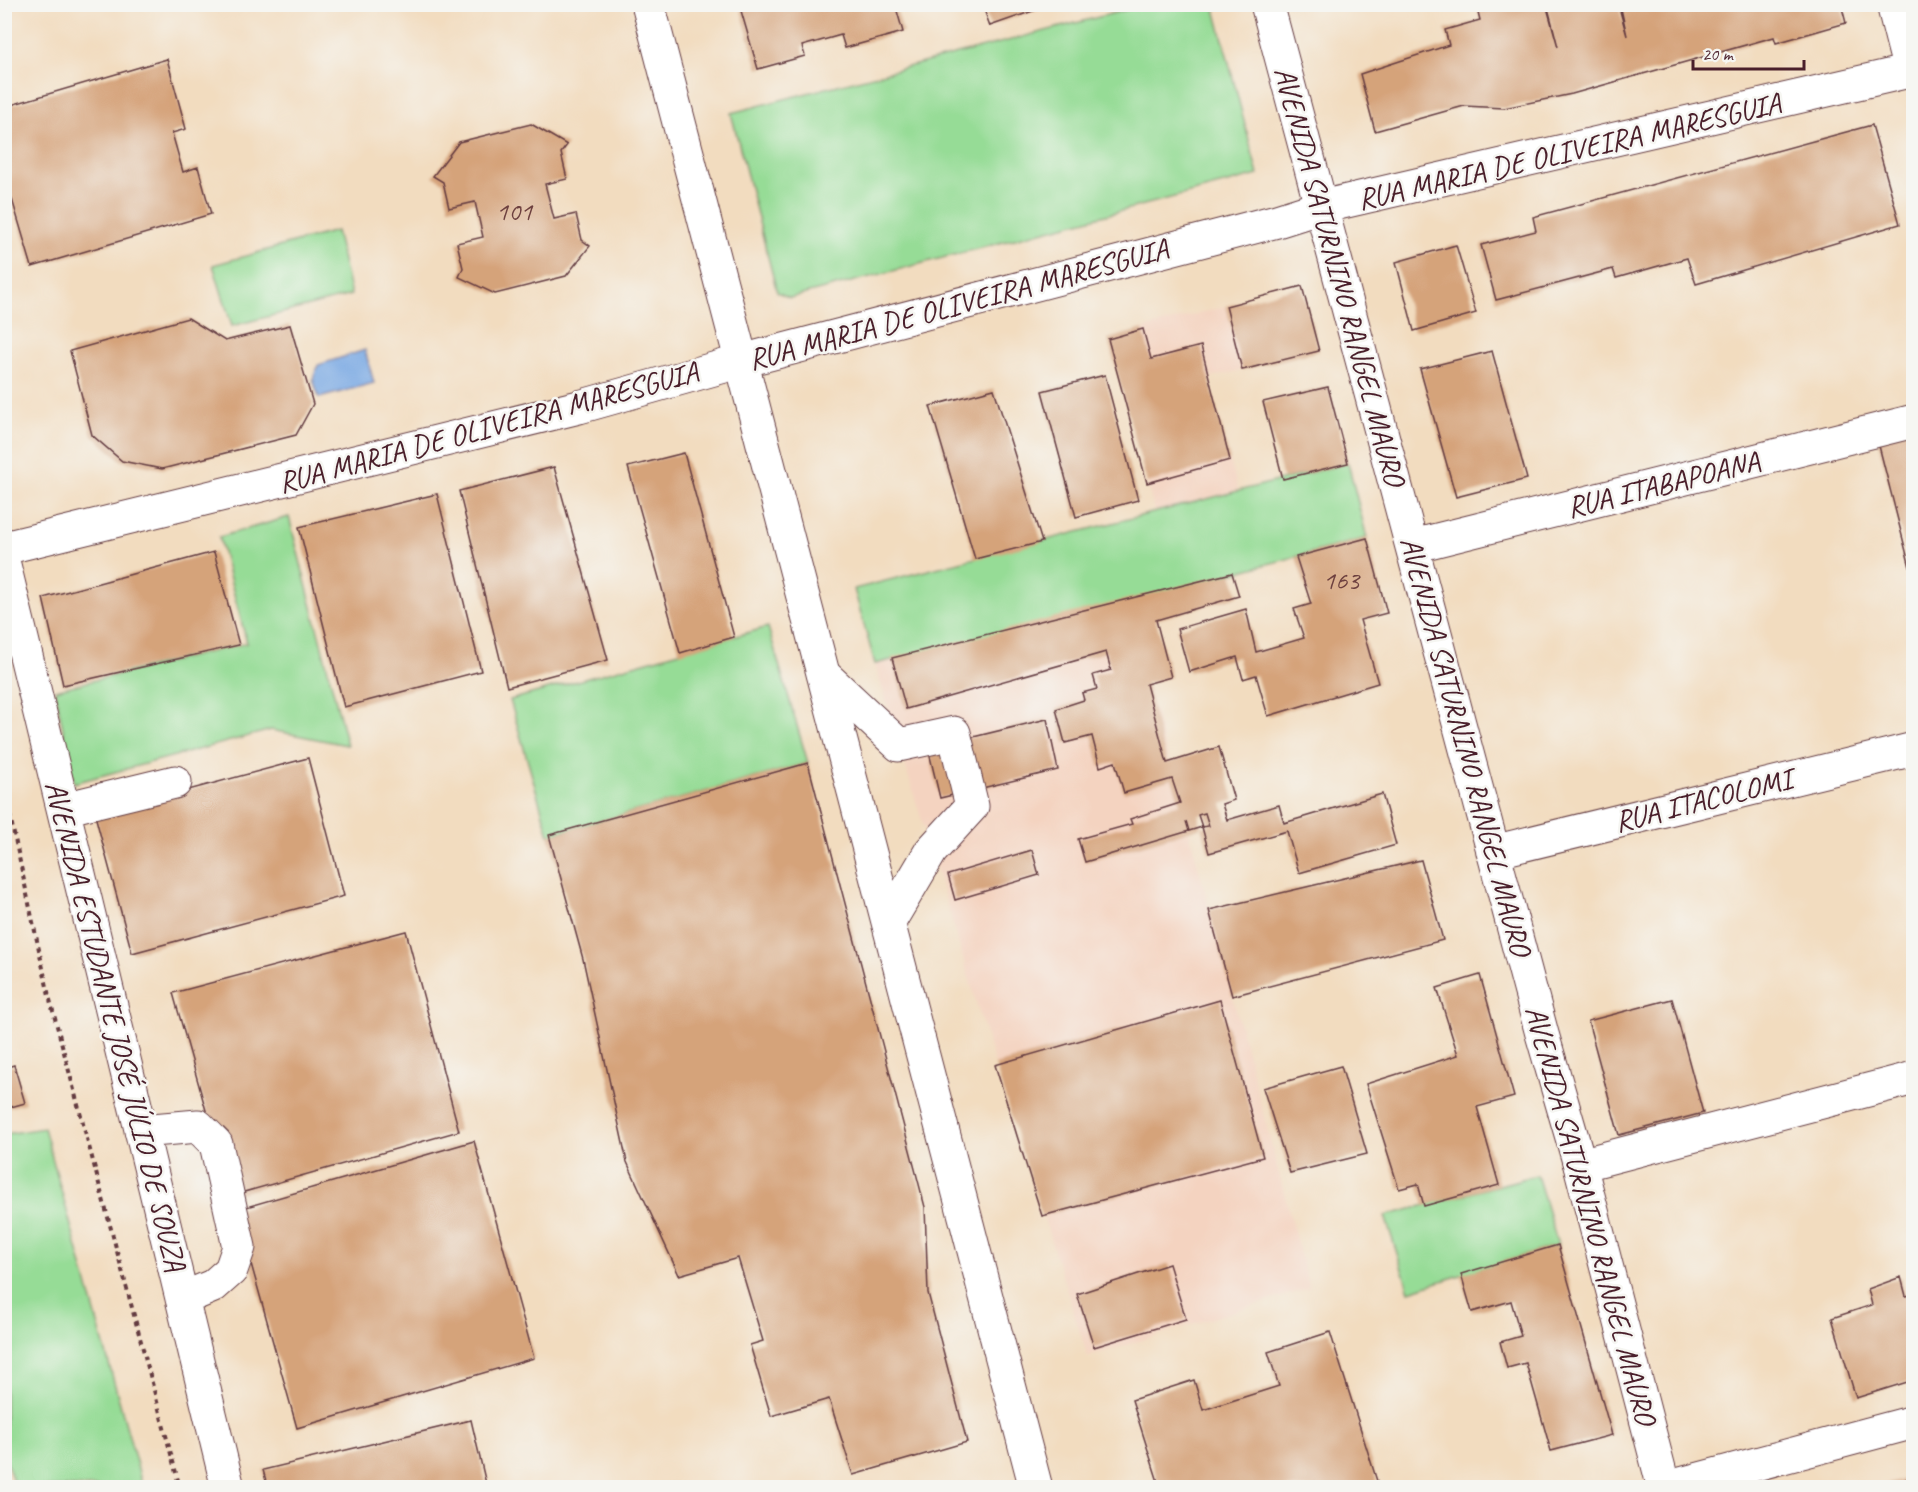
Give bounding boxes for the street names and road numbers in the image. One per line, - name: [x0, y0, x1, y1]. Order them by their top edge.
- street label: AVENIDA SATURNINO RANGEL MAURO: [1266, 62, 1415, 493]
- street label: RUA MARIA DE OLIVEIRA MARESGUIA: [1354, 83, 1786, 218]
- street label: RUA MARIA DE OLIVEIRA MARESGUIA: [744, 229, 1174, 378]
- street label: RUA MARIA DE OLIVEIRA MARESGUIA: [274, 352, 704, 501]
- street label: RUA ITABAPOANA: [1563, 441, 1764, 526]
- street label: AVENIDA SATURNINO RANGEL MAURO: [1392, 532, 1541, 963]
- street label: RUA ITACOLOMI: [1610, 758, 1802, 840]
- street label: AVENIDA ESTUDANTE JOSÉ JÚLIO DE SOUZA: [37, 777, 196, 1276]
- street label: AVENIDA SATURNINO RANGEL MAURO: [1517, 1001, 1666, 1432]

